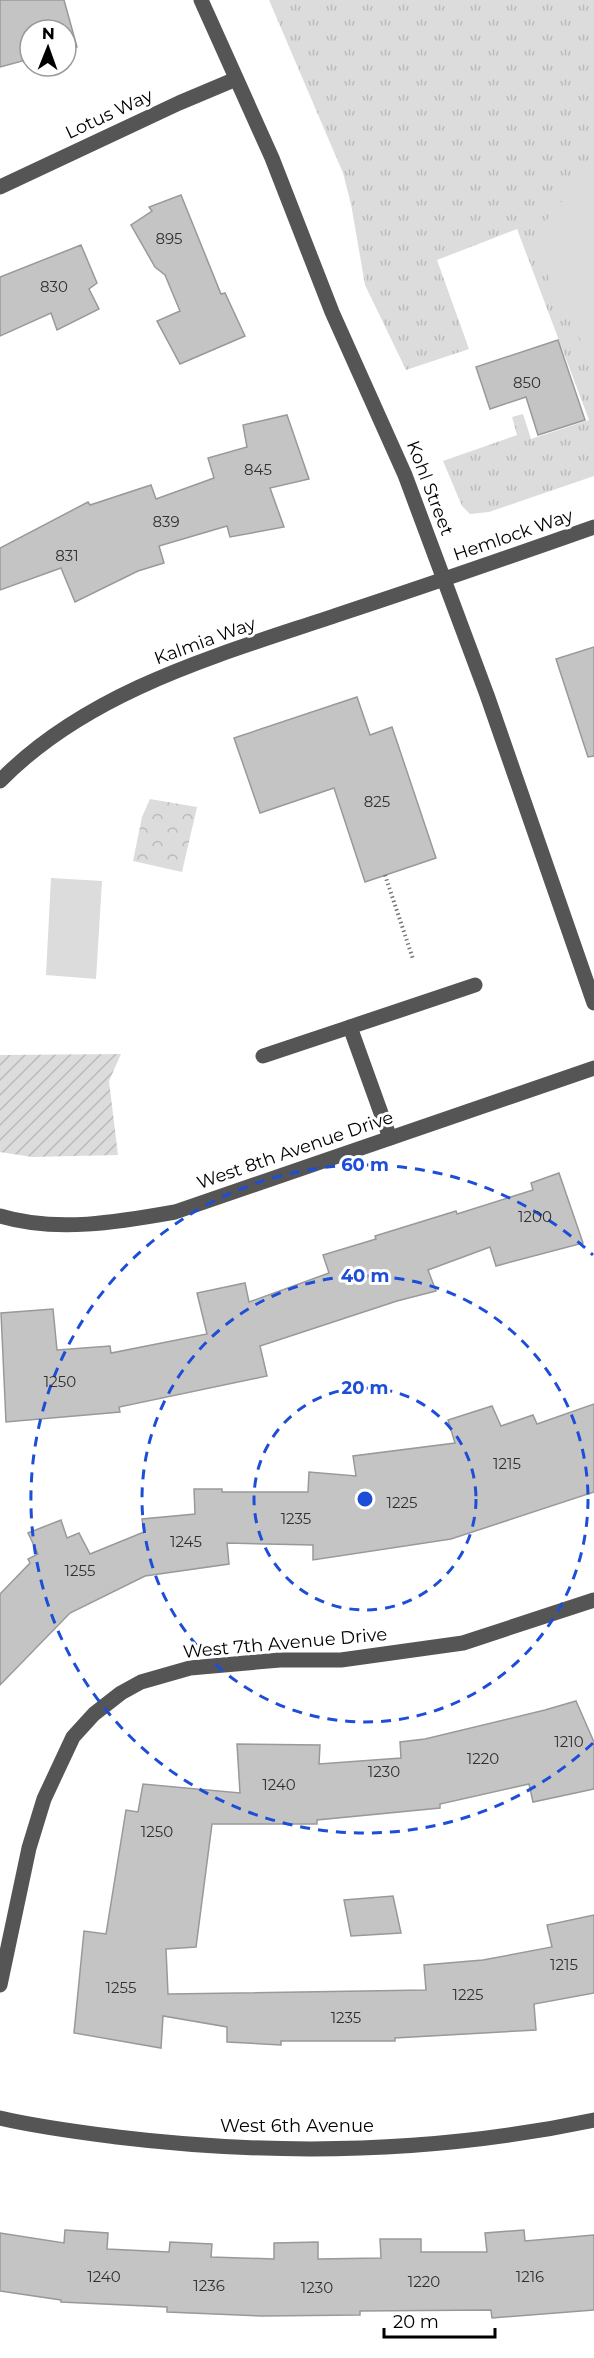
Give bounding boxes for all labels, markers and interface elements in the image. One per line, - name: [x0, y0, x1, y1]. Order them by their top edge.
- north arrow: [18, 18, 78, 78]
- text: N: [42, 24, 55, 43]
- street label: Lotus Way: [62, 84, 156, 144]
- house number: 895: [155, 229, 183, 248]
- house number: 830: [40, 277, 68, 296]
- house number: 850: [513, 373, 541, 392]
- street label: Kohl Street: [402, 437, 458, 539]
- house number: 845: [244, 460, 272, 479]
- street label: Hemlock Way: [450, 504, 576, 566]
- house number: 839: [152, 512, 180, 531]
- house number: 831: [55, 546, 79, 565]
- street label: Kalmia Way: [151, 612, 259, 670]
- house number: 825: [364, 792, 390, 811]
- street label: West 8th Avenue Drive: [194, 1106, 396, 1194]
- text: 60 m: [341, 1154, 389, 1176]
- house number: 1200: [518, 1207, 552, 1226]
- text: 40 m: [341, 1265, 389, 1287]
- house number: 1250: [44, 1372, 76, 1391]
- text: 20 m: [342, 1377, 388, 1399]
- house number: 1215: [493, 1454, 521, 1473]
- centre of rings: [355, 1489, 375, 1509]
- house number: 1225: [387, 1493, 417, 1512]
- house number: 1235: [281, 1509, 311, 1528]
- house number: 1245: [170, 1532, 202, 1551]
- house number: 1255: [65, 1561, 95, 1580]
- street label: West 7th Avenue Drive: [182, 1623, 388, 1663]
- house number: 1210: [554, 1732, 584, 1751]
- house number: 1220: [467, 1749, 499, 1768]
- house number: 1230: [368, 1762, 400, 1781]
- house number: 1240: [262, 1775, 296, 1794]
- house number: 1250: [141, 1822, 173, 1841]
- house number: 1215: [550, 1955, 578, 1974]
- house number: 1255: [106, 1978, 136, 1997]
- house number: 1225: [453, 1985, 483, 2004]
- house number: 1235: [331, 2008, 361, 2027]
- street label: West 6th Avenue: [220, 2115, 374, 2137]
- house number: 1240: [87, 2267, 121, 2286]
- house number: 1216: [516, 2267, 544, 2286]
- house number: 1220: [408, 2272, 440, 2291]
- house number: 1236: [193, 2276, 225, 2295]
- house number: 1230: [301, 2278, 333, 2297]
- scale bar: [384, 2301, 495, 2339]
- text: 20 m: [393, 2311, 439, 2333]

